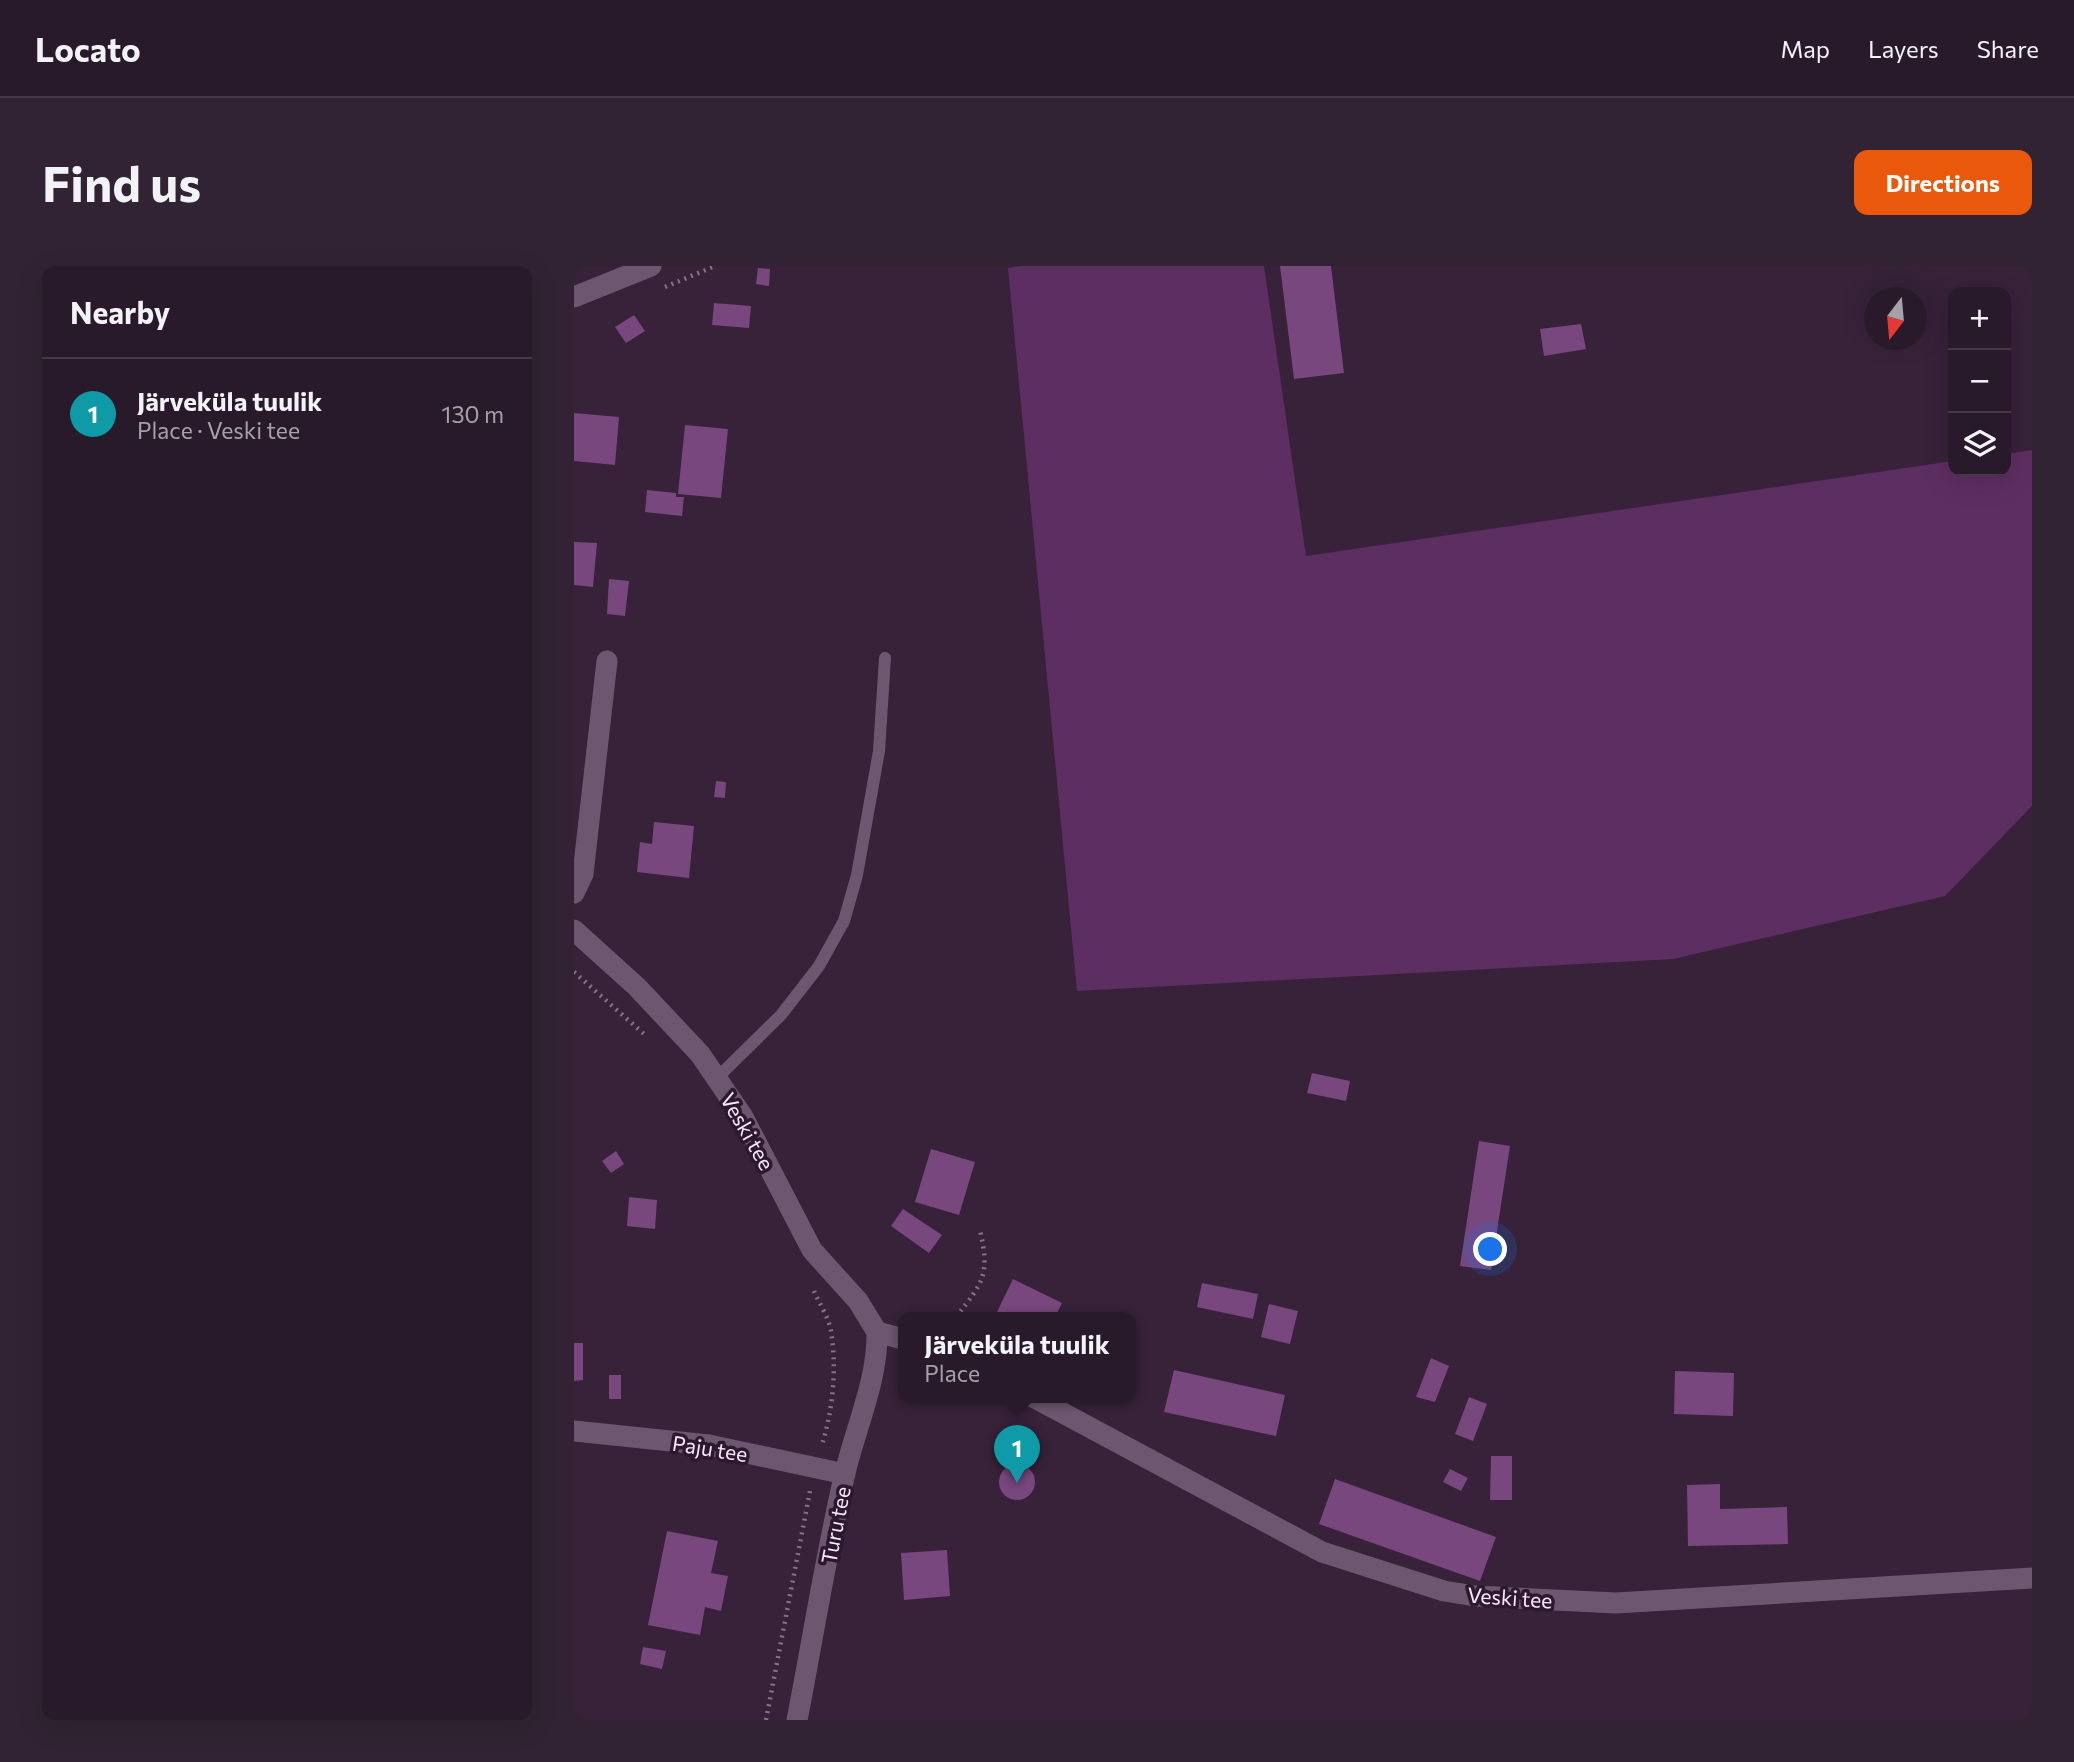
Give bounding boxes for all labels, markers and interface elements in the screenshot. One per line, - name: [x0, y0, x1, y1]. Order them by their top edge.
- text: Locato: [35, 28, 141, 69]
- text: Map: [1781, 34, 1830, 63]
- text: Layers: [1868, 34, 1939, 63]
- text: Share: [1977, 34, 2039, 63]
- button: Directions: [1854, 150, 2032, 215]
- text: Find us: [42, 152, 201, 212]
- north arrow: [1864, 287, 1927, 350]
- map controls: [1948, 287, 2011, 476]
- button: +: [1948, 287, 2011, 350]
- text: Nearby: [70, 293, 170, 330]
- button: −: [1948, 350, 2011, 413]
- text: Järveküla tuulik: [137, 385, 322, 416]
- text: 1: [88, 400, 98, 428]
- text: 130 m: [442, 400, 504, 428]
- button: layers: [1948, 413, 2011, 476]
- text: Place · Veski tee: [137, 416, 300, 444]
- street label: Veski tee: [716, 1088, 780, 1174]
- your location: [1473, 1232, 1507, 1266]
- popup: [898, 1312, 1136, 1403]
- text: Järveküla tuulik: [924, 1328, 1110, 1359]
- text: Place: [924, 1359, 980, 1387]
- pin: 1: [994, 1425, 1040, 1483]
- street label: Paju tee: [671, 1430, 749, 1466]
- street label: Turu tee: [815, 1484, 855, 1566]
- street label: Veski tee: [1467, 1582, 1553, 1612]

